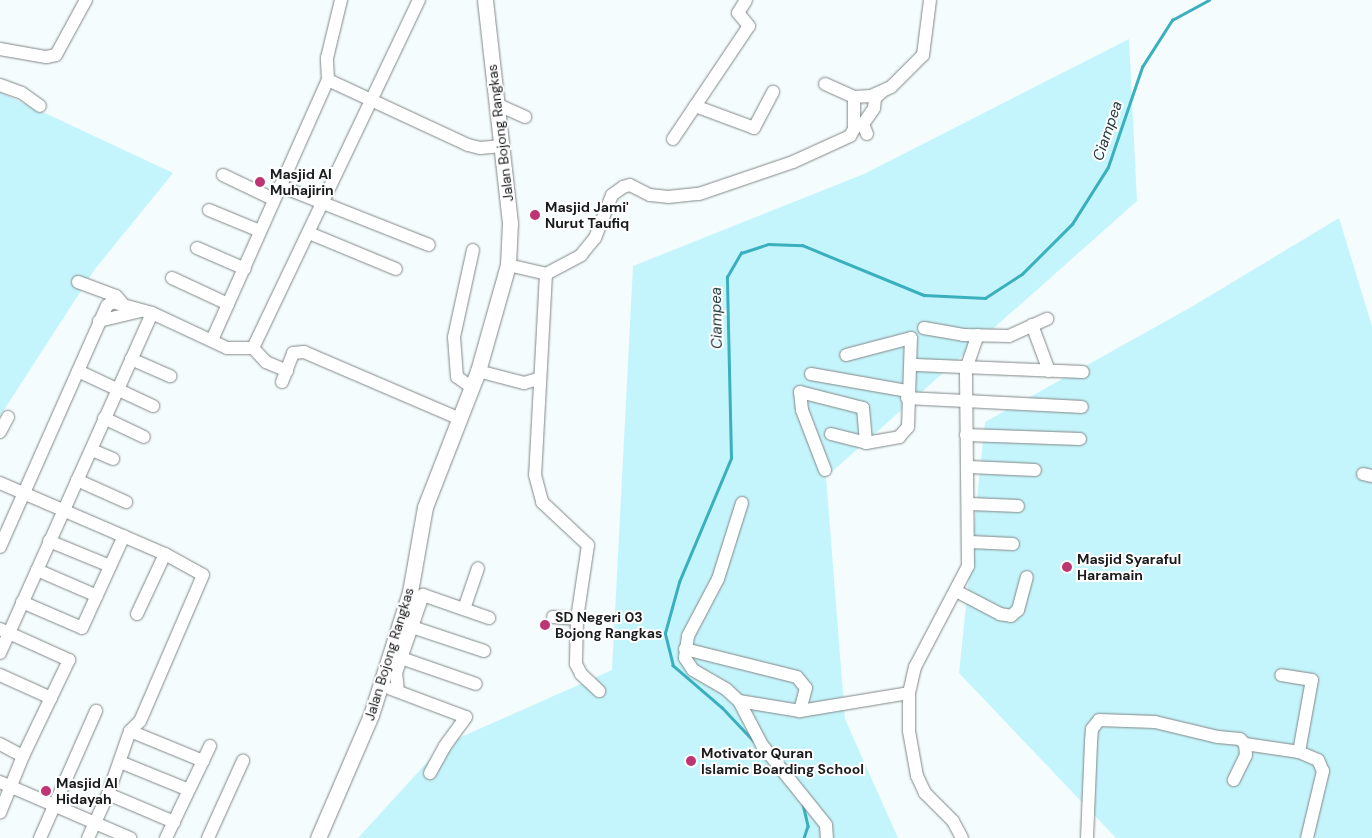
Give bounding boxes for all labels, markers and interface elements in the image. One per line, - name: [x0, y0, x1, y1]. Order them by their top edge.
- street label: Jalan Bojong Rangkas: [483, 63, 517, 203]
- water label: Ciampea: [1089, 99, 1127, 163]
- place label: Masjid Al Muhajirin: [270, 166, 334, 198]
- marker: Masjid Al Muhajirin: [254, 176, 266, 188]
- place label: Masjid Jami' Nurut Taufiq: [545, 199, 629, 232]
- marker: Masjid Jami' Nurut Taufiq: [529, 209, 541, 221]
- water label: Ciampea: [707, 287, 727, 349]
- place label: Masjid Syaraful Haramain: [1077, 551, 1181, 584]
- marker: Masjid Syaraful Haramain: [1061, 561, 1073, 573]
- street label: Jalan Bojong Rangkas: [361, 585, 417, 723]
- place label: SD Negeri 03 Bojong Rangkas: [555, 609, 662, 642]
- marker: SD Negeri 03 Bojong Rangkas: [539, 619, 551, 631]
- place label: Motivator Quran Islamic Boarding School: [701, 745, 864, 778]
- marker: Motivator Quran Islamic Boarding School: [685, 755, 697, 767]
- place label: Masjid Al Hidayah: [56, 775, 118, 808]
- marker: Masjid Al Hidayah: [40, 785, 52, 797]

